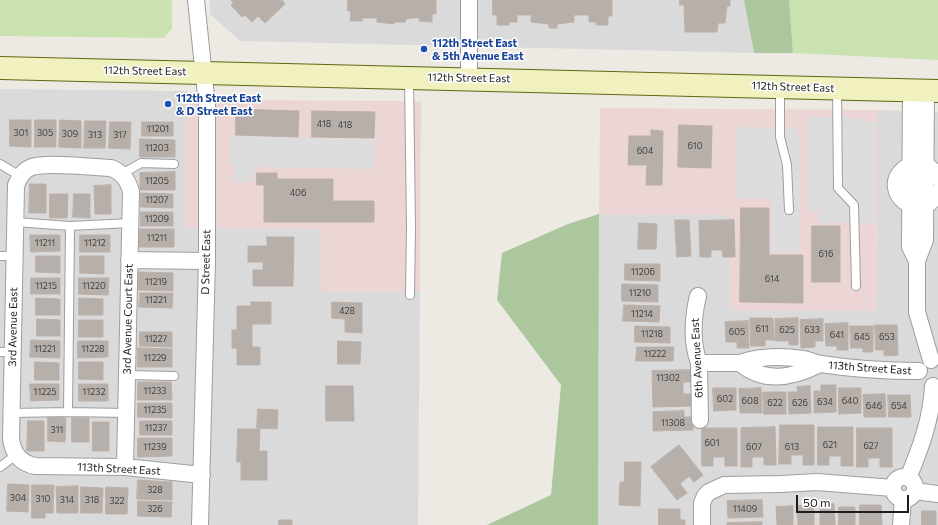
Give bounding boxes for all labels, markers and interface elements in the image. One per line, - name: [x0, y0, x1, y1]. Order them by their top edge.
- place label: 112th Street East & 5th Avenue East: [432, 36, 524, 62]
- marker: 112th Street East & 5th Avenue East: [419, 44, 429, 54]
- street label: 112th Street East: [103, 64, 187, 78]
- street label: 112th Street East: [427, 71, 511, 85]
- street label: 112th Street East: [751, 79, 835, 95]
- place label: 112th Street East & D Street East: [176, 91, 261, 117]
- marker: 112th Street East & D Street East: [163, 99, 173, 109]
- house number: 418: [317, 119, 331, 129]
- house number: 418: [338, 120, 352, 130]
- house number: 11201: [147, 124, 169, 134]
- house number: 301: [14, 128, 28, 138]
- house number: 305: [37, 128, 53, 138]
- house number: 309: [62, 129, 78, 139]
- house number: 313: [88, 130, 102, 140]
- house number: 317: [113, 130, 127, 140]
- house number: 610: [687, 141, 703, 151]
- house number: 11203: [145, 143, 169, 153]
- house number: 604: [637, 146, 653, 156]
- house number: 11205: [145, 176, 169, 186]
- house number: 406: [290, 188, 306, 198]
- house number: 11207: [145, 195, 169, 205]
- house number: 11209: [145, 214, 169, 224]
- street label: D Street East: [199, 229, 213, 295]
- house number: 11211: [147, 233, 167, 243]
- house number: 11211: [35, 238, 55, 248]
- house number: 11212: [84, 238, 106, 248]
- house number: 616: [819, 249, 833, 259]
- street label: 3rd Avenue Court East: [120, 264, 136, 374]
- house number: 11206: [631, 267, 655, 277]
- house number: 614: [765, 274, 779, 284]
- house number: 11219: [145, 277, 167, 287]
- house number: 11215: [35, 281, 57, 291]
- house number: 11220: [82, 281, 106, 291]
- street label: 3rd Avenue East: [6, 287, 20, 367]
- house number: 11210: [629, 288, 651, 298]
- house number: 11221: [145, 295, 167, 305]
- house number: 428: [339, 306, 355, 316]
- house number: 11214: [631, 309, 653, 319]
- street label: 6th Avenue East: [688, 318, 706, 398]
- house number: 611: [755, 324, 769, 334]
- house number: 625: [779, 325, 795, 335]
- house number: 633: [804, 325, 820, 335]
- house number: 605: [729, 327, 745, 337]
- house number: 11218: [641, 329, 663, 339]
- house number: 641: [830, 330, 844, 340]
- house number: 645: [854, 332, 870, 342]
- house number: 653: [879, 332, 895, 342]
- house number: 11227: [145, 334, 167, 344]
- house number: 11221: [34, 344, 56, 354]
- house number: 11228: [81, 344, 105, 354]
- house number: 11222: [644, 349, 666, 359]
- house number: 11229: [143, 353, 167, 363]
- street label: 113th Street East: [828, 359, 912, 377]
- house number: 11302: [656, 373, 680, 383]
- house number: 11233: [144, 386, 166, 396]
- house number: 11225: [34, 387, 56, 397]
- house number: 11232: [83, 387, 105, 397]
- house number: 602: [717, 394, 733, 404]
- house number: 608: [742, 396, 758, 406]
- house number: 640: [842, 396, 858, 406]
- house number: 634: [817, 397, 833, 407]
- house number: 622: [767, 398, 783, 408]
- house number: 626: [792, 398, 808, 408]
- house number: 646: [866, 401, 882, 411]
- house number: 654: [891, 401, 907, 411]
- house number: 11235: [144, 405, 166, 415]
- house number: 11308: [661, 418, 685, 428]
- house number: 11237: [145, 423, 167, 433]
- house number: 311: [51, 425, 63, 435]
- house number: 601: [704, 438, 720, 448]
- house number: 621: [823, 440, 837, 450]
- house number: 627: [863, 441, 879, 451]
- house number: 11239: [143, 442, 167, 452]
- house number: 607: [746, 442, 762, 452]
- house number: 613: [785, 442, 799, 452]
- street label: 113th Street East: [77, 460, 161, 478]
- house number: 328: [147, 485, 163, 495]
- scale bar: [798, 487, 911, 513]
- house number: 304: [10, 493, 26, 503]
- house number: 310: [36, 494, 50, 504]
- house number: 314: [60, 495, 74, 505]
- house number: 318: [85, 495, 99, 505]
- text: 50 m: [803, 495, 831, 509]
- house number: 322: [109, 496, 125, 506]
- house number: 326: [147, 504, 163, 514]
- house number: 11409: [733, 504, 757, 514]

